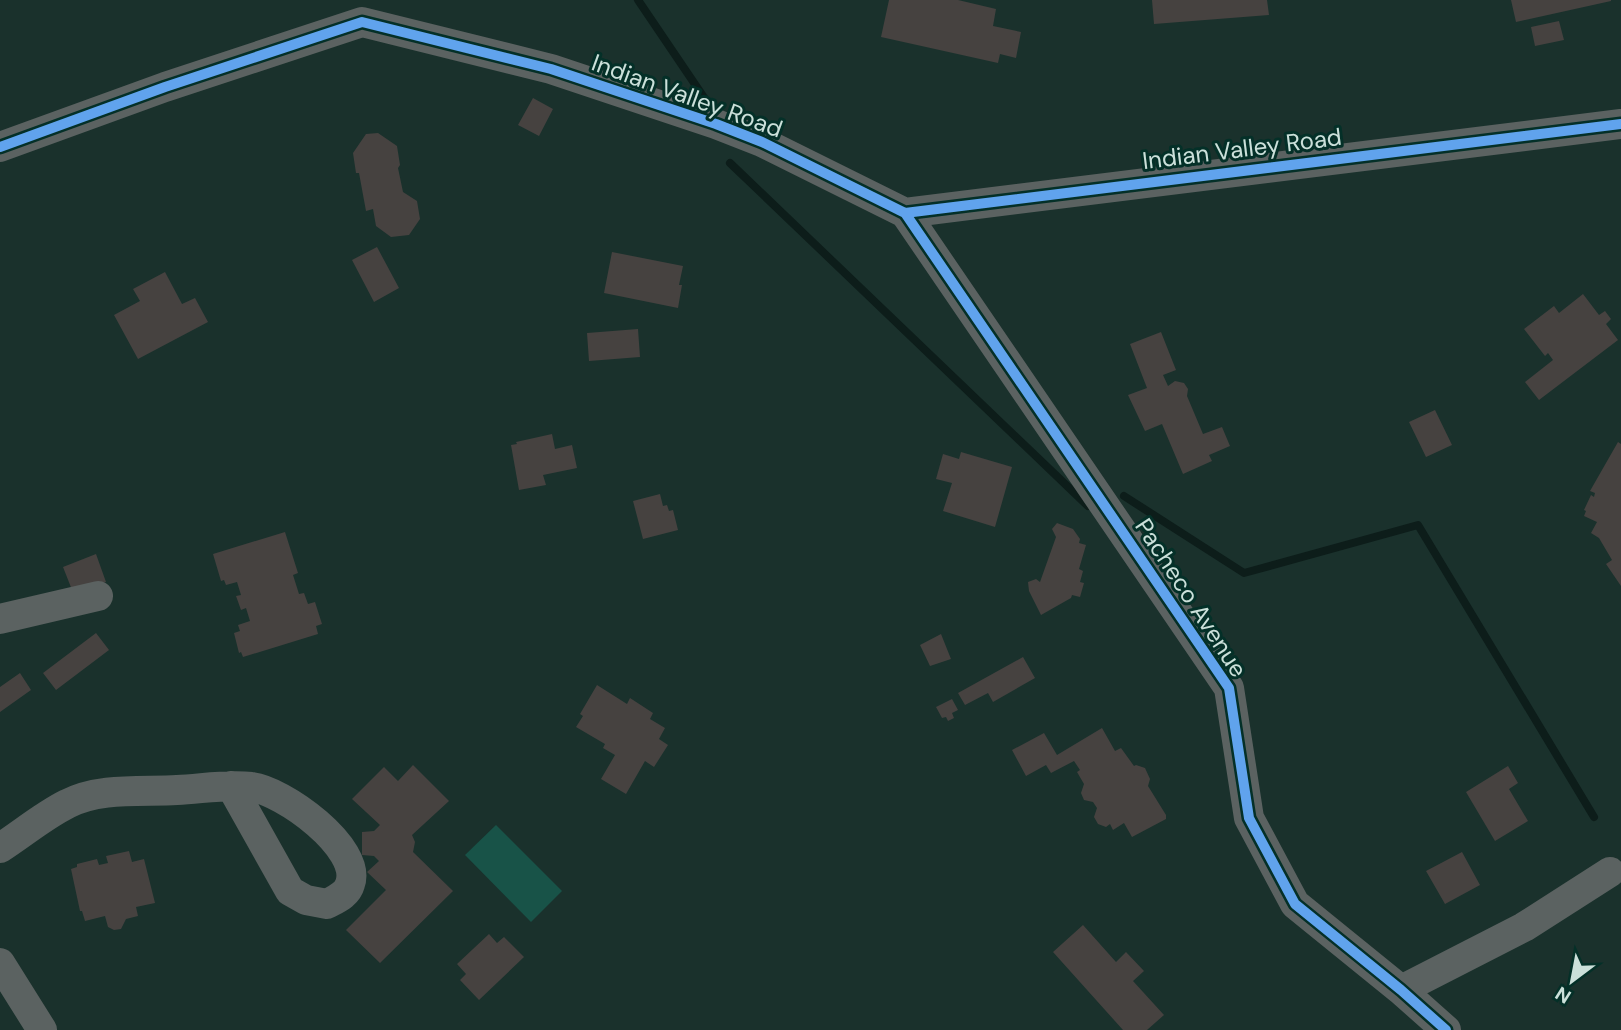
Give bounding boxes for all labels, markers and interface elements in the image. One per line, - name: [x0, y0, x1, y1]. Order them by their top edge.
- street label: Indian Valley Road: [588, 47, 787, 144]
- street label: Indian Valley Road: [1140, 121, 1343, 176]
- street label: Pacheco Avenue: [1128, 512, 1254, 683]
- north arrow: [1537, 946, 1607, 1016]
- text: N: [1551, 981, 1576, 1009]

